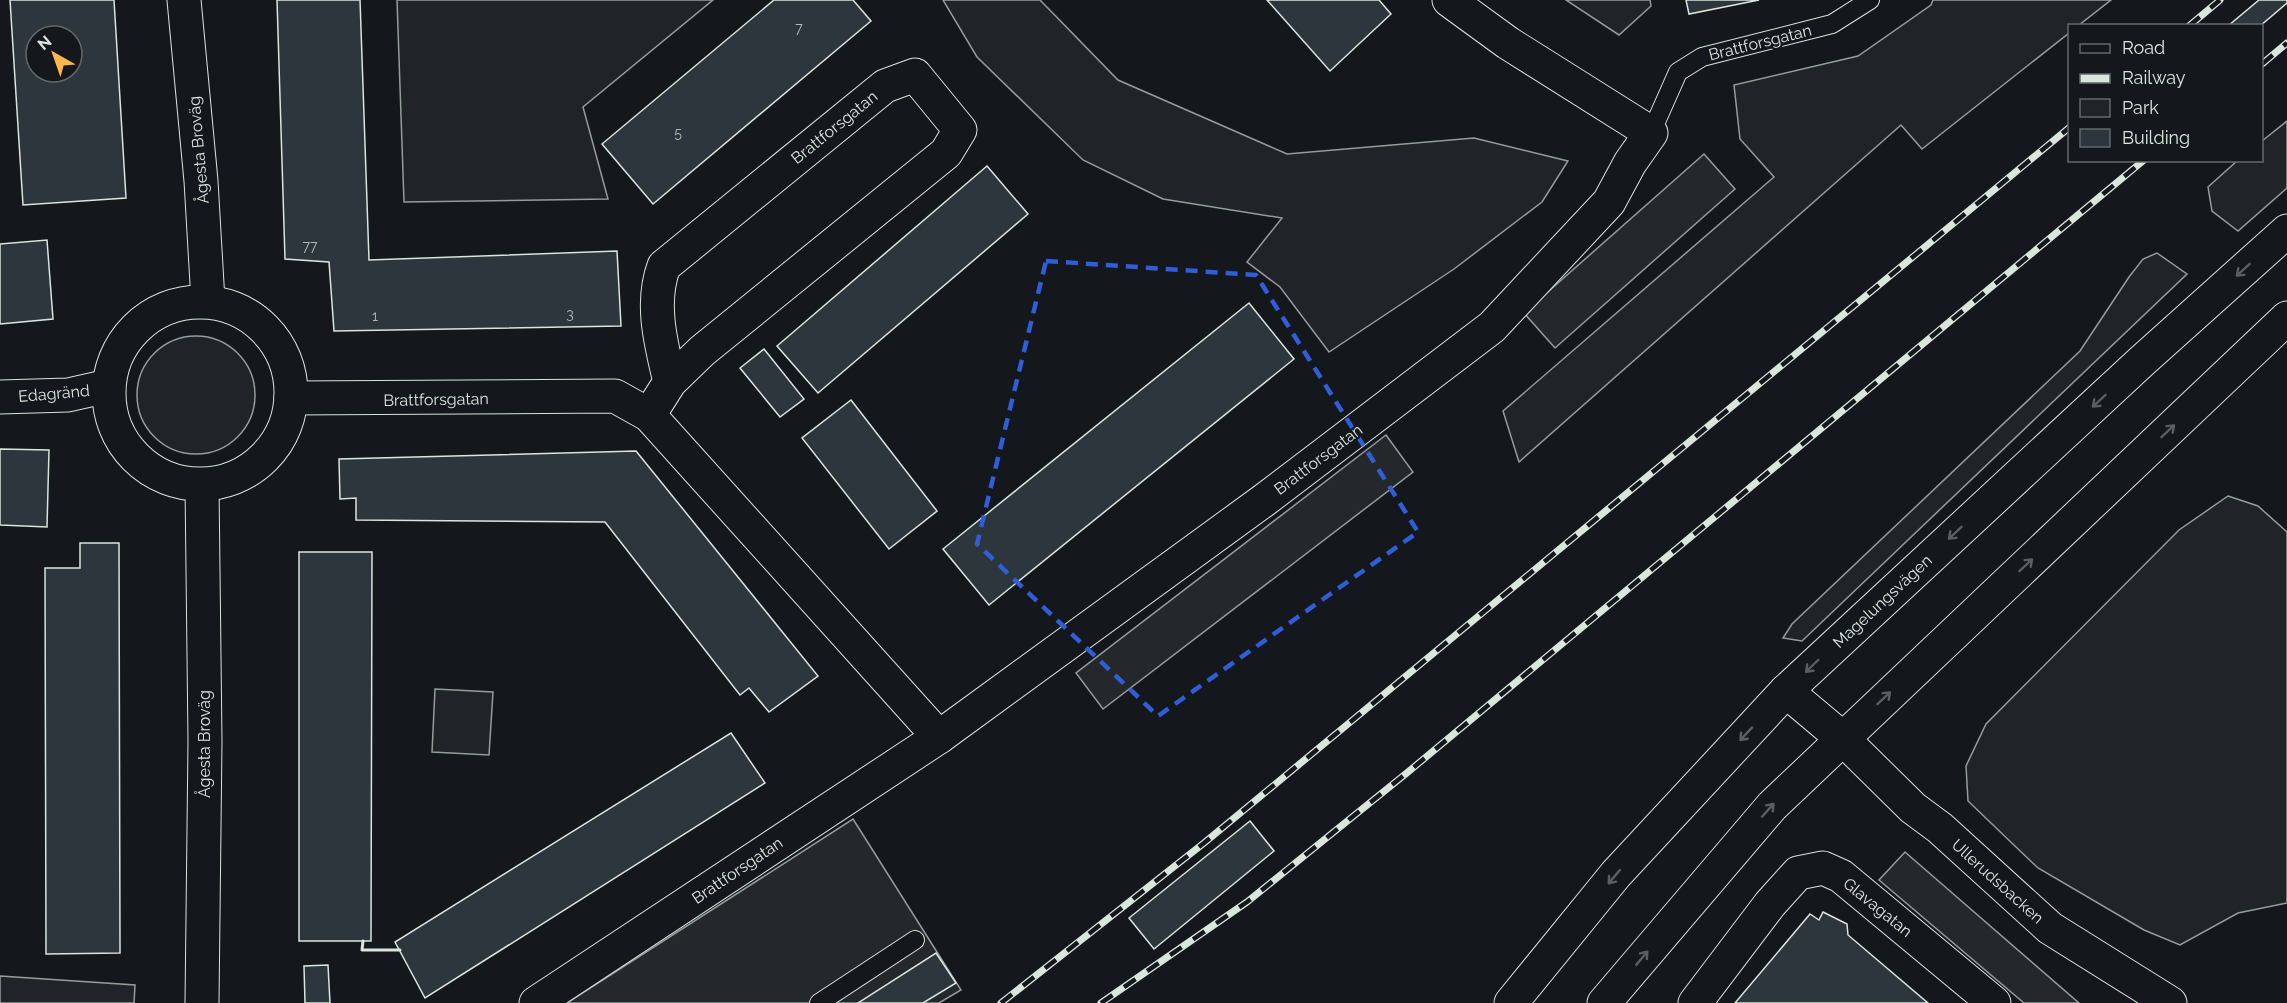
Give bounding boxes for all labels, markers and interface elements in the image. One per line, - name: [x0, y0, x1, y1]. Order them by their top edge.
- house number: 7: [795, 20, 803, 36]
- street label: Brattforsgatan: [1707, 21, 1814, 64]
- north arrow: [24, 24, 84, 84]
- legend: [2068, 24, 2263, 162]
- text: N: [34, 32, 55, 54]
- text: Road: [2122, 37, 2165, 58]
- text: Railway: [2122, 67, 2186, 88]
- street label: Brattforsgatan: [787, 87, 881, 168]
- street label: Ågesta Broväg: [183, 95, 213, 205]
- text: Park: [2122, 97, 2159, 118]
- house number: 5: [674, 125, 682, 141]
- text: Building: [2122, 127, 2190, 148]
- house number: 77: [303, 238, 318, 254]
- one-way arrow: [2236, 263, 2251, 277]
- house number: 3: [566, 306, 574, 322]
- house number: 1: [372, 308, 378, 324]
- street label: Edagränd: [18, 381, 91, 406]
- street label: Brattforsgatan: [383, 389, 489, 410]
- one-way arrow: [2091, 394, 2106, 408]
- street label: Brattforsgatan: [1270, 420, 1366, 499]
- one-way arrow: [2160, 424, 2175, 438]
- one-way arrow: [1948, 526, 1963, 540]
- street label: Magelungsvägen: [1829, 551, 1936, 652]
- one-way arrow: [2019, 557, 2034, 572]
- one-way arrow: [1805, 658, 1820, 673]
- street label: Ågesta Broväg: [194, 690, 214, 798]
- one-way arrow: [1877, 691, 1892, 706]
- one-way arrow: [1739, 726, 1753, 741]
- one-way arrow: [1761, 803, 1775, 818]
- street label: Brattforsgatan: [688, 833, 786, 908]
- street label: Ullerudsbacken: [1948, 835, 2048, 928]
- one-way arrow: [1607, 869, 1621, 884]
- street label: Glavagatan: [1839, 874, 1916, 941]
- one-way arrow: [1635, 951, 1649, 966]

